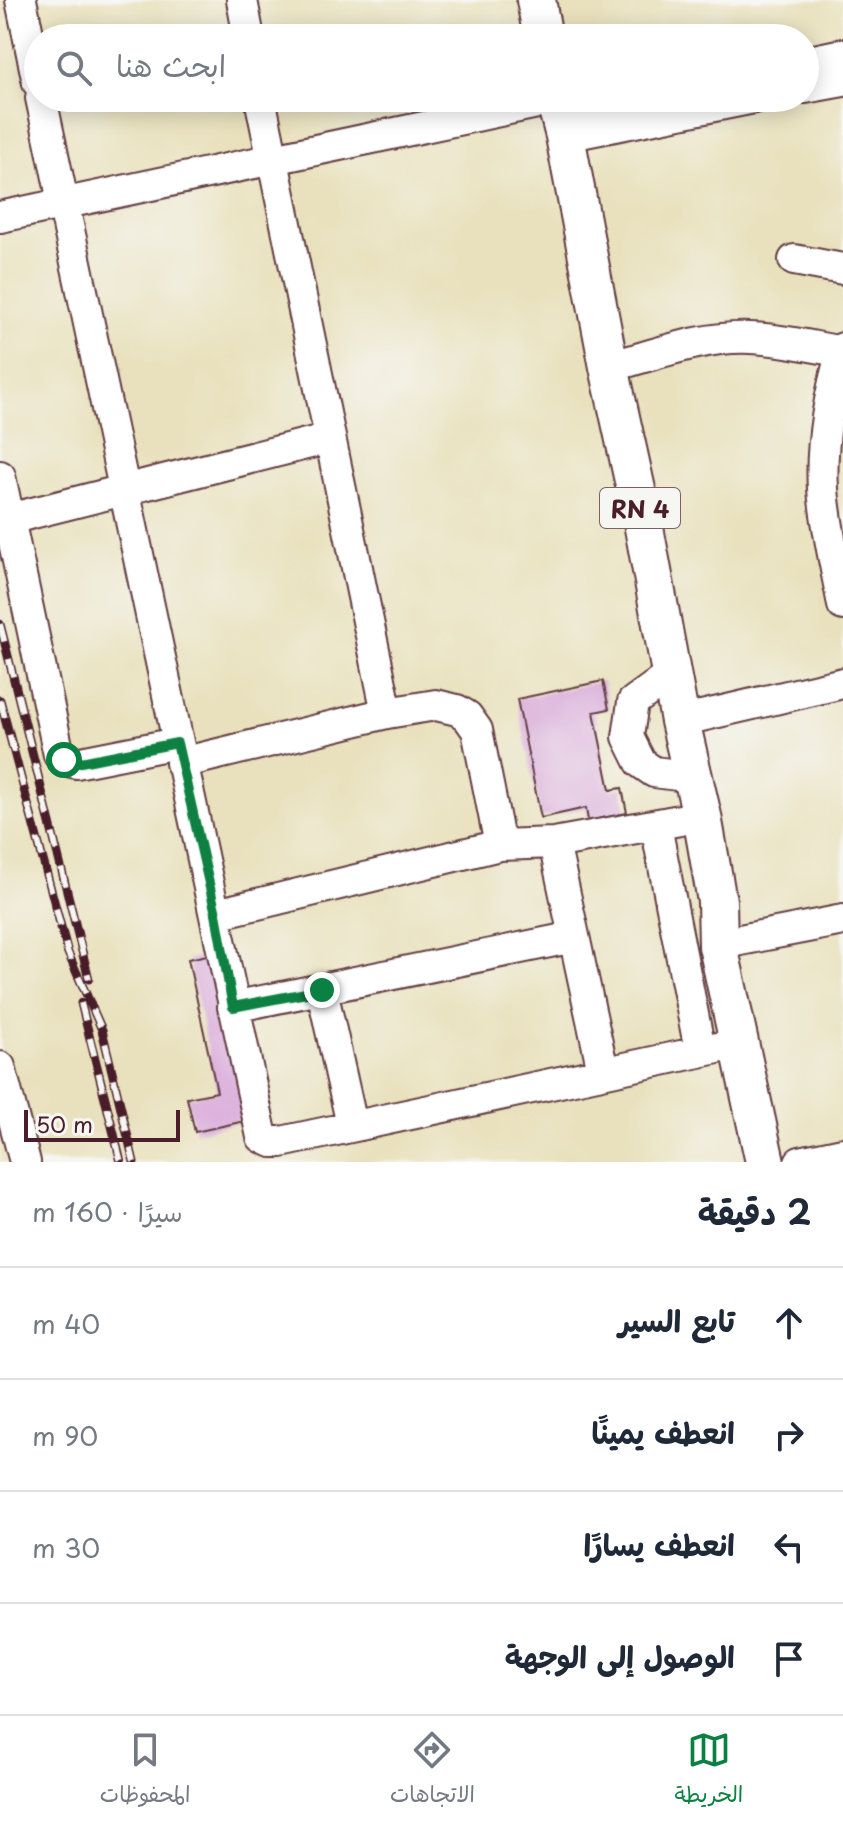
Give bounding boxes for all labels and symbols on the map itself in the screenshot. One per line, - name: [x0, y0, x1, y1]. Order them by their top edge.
- road number: RN 4: [600, 488, 680, 528]
- route start: [46, 742, 82, 778]
- route end: [304, 972, 340, 1008]
- scale bar: [24, 1106, 180, 1142]

